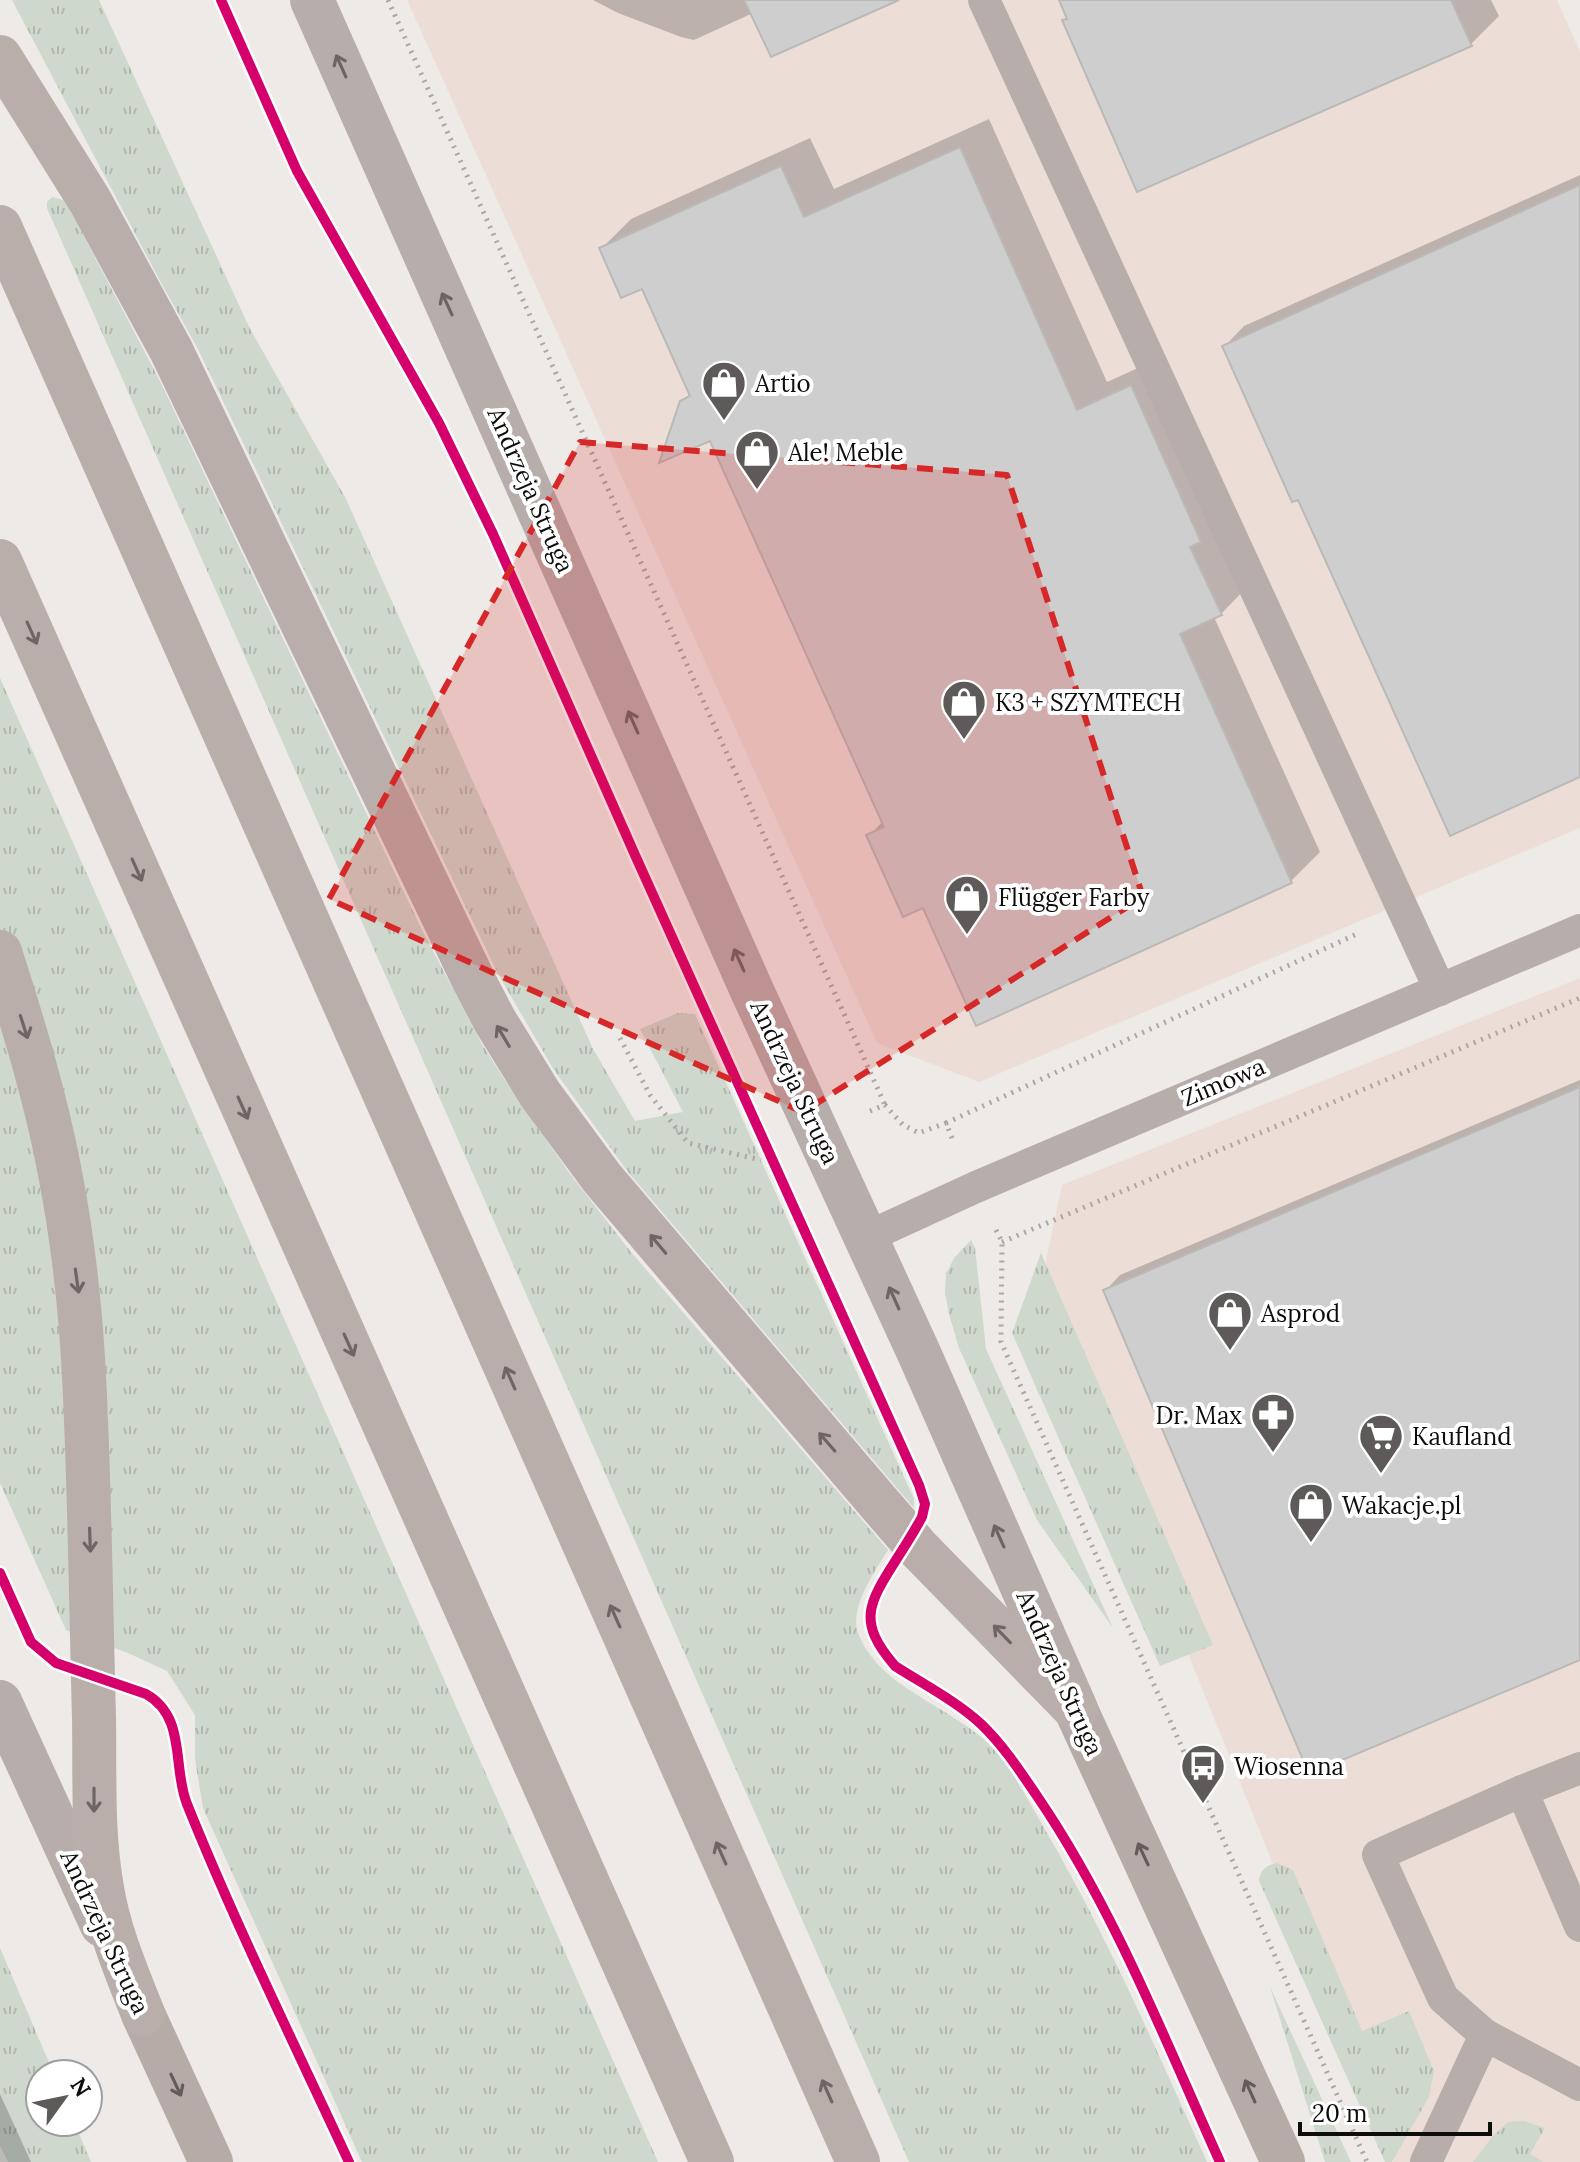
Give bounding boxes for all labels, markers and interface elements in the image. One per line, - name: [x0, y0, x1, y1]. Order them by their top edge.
- one-way arrow: [333, 55, 348, 79]
- one-way arrow: [439, 292, 454, 316]
- shop icon: Artio: [700, 359, 748, 422]
- place label: Artio: [754, 368, 811, 399]
- street label: Andrzeja Struga: [480, 402, 581, 577]
- shop icon: Ale! Meble: [733, 428, 781, 491]
- place label: Ale! Meble: [787, 437, 904, 468]
- one-way arrow: [25, 620, 40, 644]
- shop icon: K3 + SZYMTECH: [940, 678, 988, 741]
- place label: K3 + SZYMTECH: [995, 687, 1181, 718]
- one-way arrow: [625, 710, 640, 735]
- one-way arrow: [131, 857, 146, 882]
- shop icon: Flügger Farby: [943, 873, 991, 936]
- place label: Flügger Farby: [998, 882, 1150, 913]
- one-way arrow: [731, 948, 746, 972]
- street label: Andrzeja Struga: [743, 994, 847, 1169]
- one-way arrow: [17, 1014, 32, 1039]
- one-way arrow: [495, 1024, 511, 1047]
- street label: Zimowa: [1176, 1051, 1270, 1113]
- one-way arrow: [236, 1096, 251, 1120]
- one-way arrow: [649, 1234, 667, 1255]
- one-way arrow: [70, 1268, 85, 1293]
- one-way arrow: [886, 1286, 901, 1310]
- shop icon: Asprod: [1206, 1289, 1254, 1352]
- place label: Asprod: [1260, 1298, 1340, 1329]
- one-way arrow: [342, 1333, 357, 1357]
- one-way arrow: [502, 1366, 517, 1390]
- pharmacy icon: Dr. Max: [1249, 1391, 1297, 1454]
- place label: Dr. Max: [1155, 1400, 1242, 1431]
- supermarket icon: Kaufland: [1357, 1412, 1405, 1475]
- place label: Kaufland: [1412, 1421, 1512, 1452]
- one-way arrow: [818, 1432, 836, 1453]
- shop icon: Wakacje.pl: [1287, 1481, 1335, 1544]
- place label: Wakacje.pl: [1342, 1490, 1461, 1521]
- one-way arrow: [991, 1524, 1006, 1548]
- one-way arrow: [82, 1526, 97, 1553]
- street label: Andrzeja Struga: [1009, 1585, 1110, 1760]
- one-way arrow: [607, 1604, 622, 1628]
- one-way arrow: [993, 1625, 1012, 1644]
- bus stop icon: Wiosenna: [1179, 1742, 1227, 1805]
- place label: Wiosenna: [1234, 1751, 1344, 1782]
- one-way arrow: [86, 1786, 102, 1813]
- one-way arrow: [713, 1841, 728, 1865]
- one-way arrow: [1134, 1843, 1149, 1867]
- street label: Andrzeja Struga: [53, 1844, 157, 2019]
- north arrow: [24, 2058, 104, 2138]
- text: N: [64, 2072, 97, 2102]
- one-way arrow: [169, 2073, 184, 2097]
- one-way arrow: [818, 2079, 833, 2104]
- one-way arrow: [1242, 2079, 1257, 2104]
- scale bar: [1300, 2086, 1490, 2136]
- text: 20 m: [1312, 2098, 1368, 2129]

